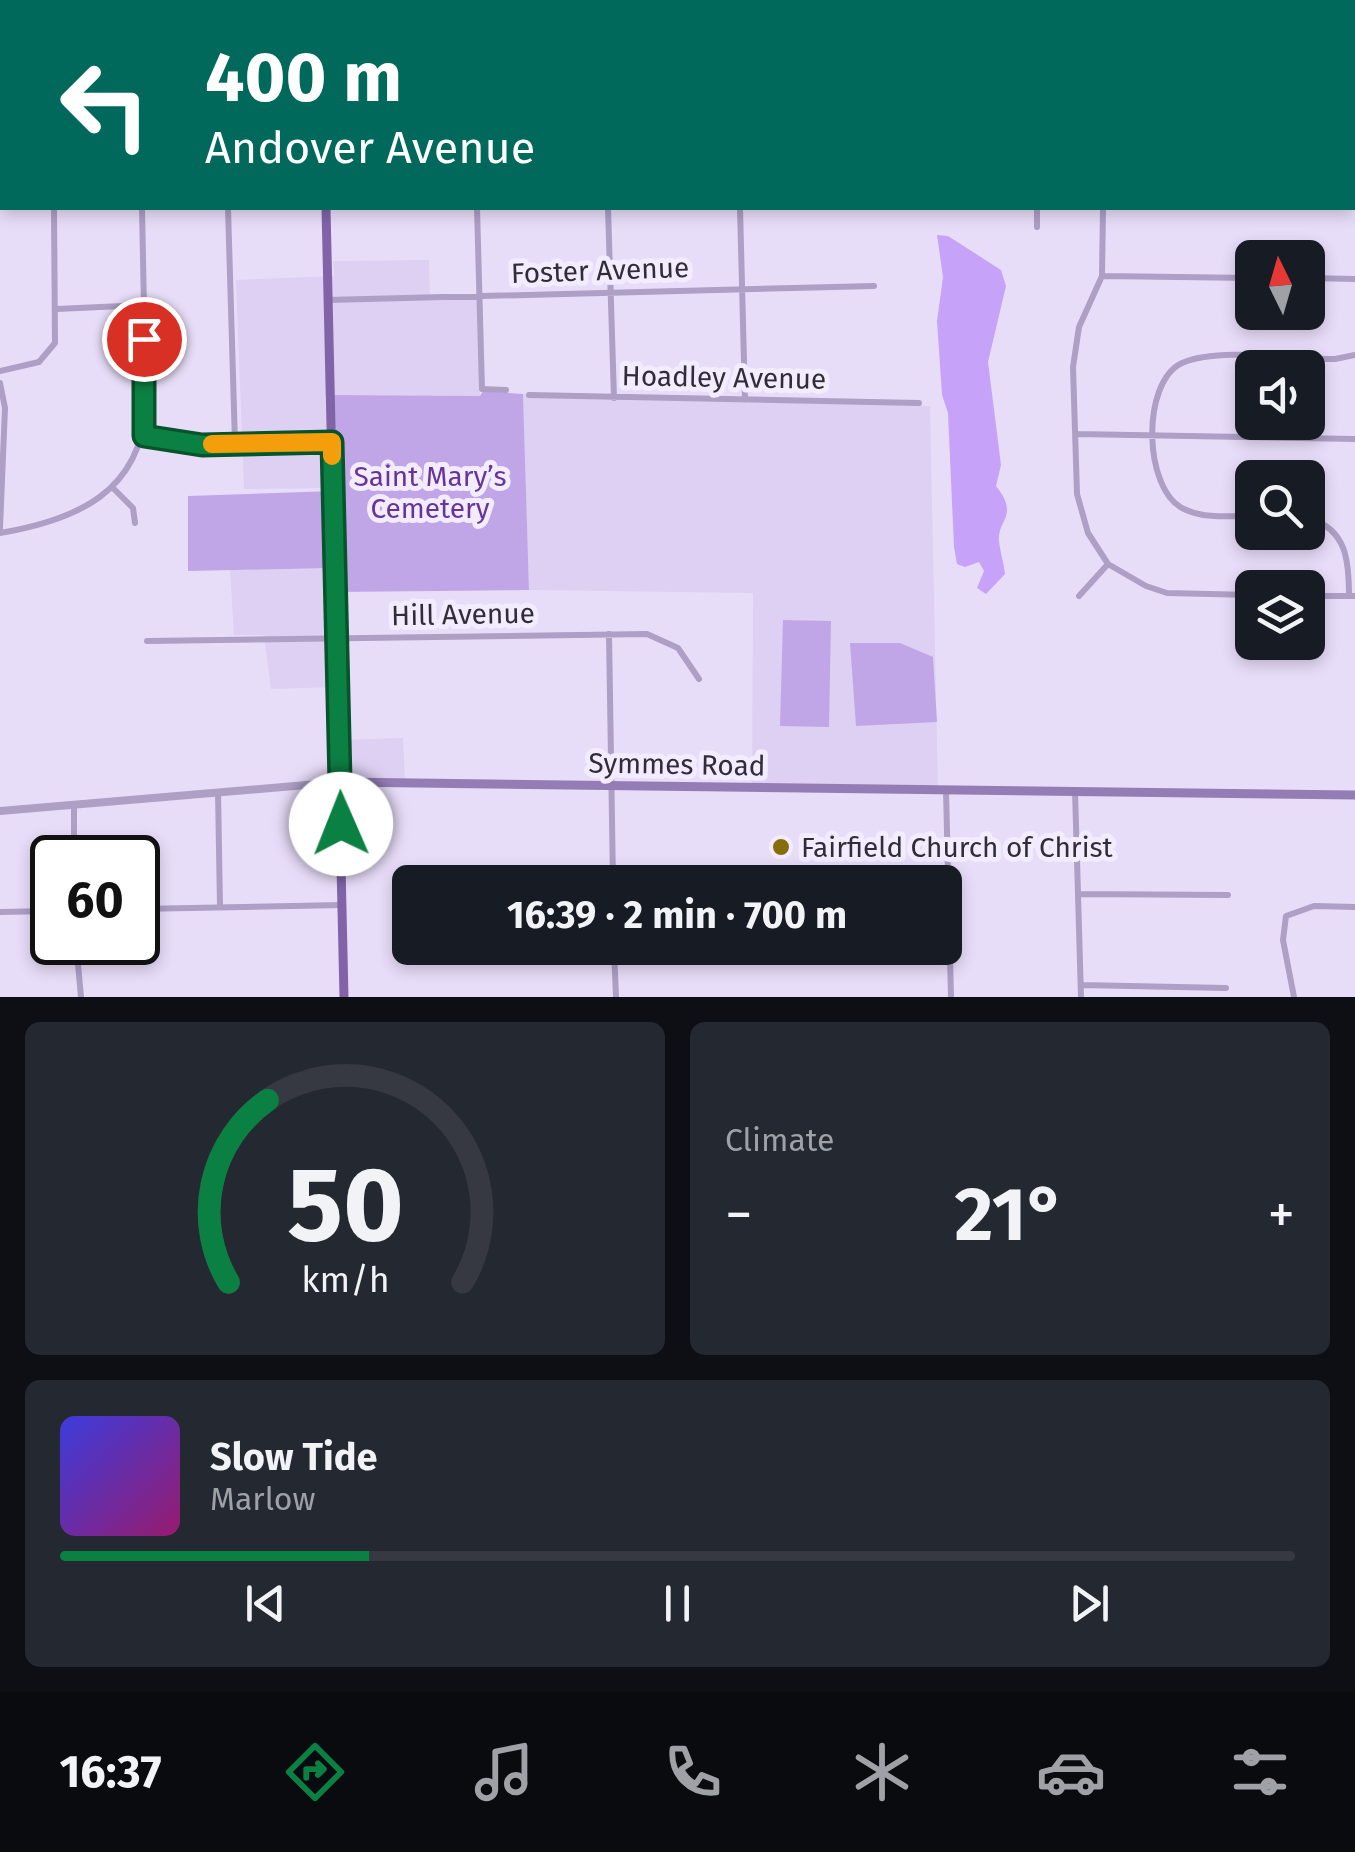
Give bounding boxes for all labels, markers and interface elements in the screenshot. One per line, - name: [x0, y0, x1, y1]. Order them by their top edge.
- text: 400 m: [205, 36, 402, 120]
- icon: left: [40, 40, 170, 170]
- text: Andover Avenue: [205, 121, 535, 175]
- north arrow: [1235, 240, 1325, 330]
- map controls: [1235, 240, 1325, 660]
- street label: Foster Avenue: [510, 251, 690, 290]
- pin: [102, 297, 187, 382]
- icon: arrive: [117, 312, 172, 367]
- button: sound: [1235, 350, 1325, 440]
- street label: Hoadley Avenue: [622, 359, 826, 396]
- park label: Saint Mary’s Cemetery: [353, 460, 507, 525]
- button: search: [1235, 460, 1325, 550]
- button: layers: [1235, 570, 1325, 660]
- street label: Hill Avenue: [391, 597, 535, 632]
- street label: Symmes Road: [588, 746, 766, 783]
- position arrow: [289, 772, 393, 876]
- place label: Fairfield Church of Christ: [801, 831, 1114, 864]
- speed limit sign: 60: [30, 835, 160, 965]
- marker: Fairfield Church of Christ: [770, 836, 792, 858]
- text: 16:39 · 2 min · 700 m: [507, 892, 847, 938]
- text: Climate: [725, 1121, 834, 1159]
- text: 50: [287, 1143, 403, 1268]
- text: 21°: [955, 1170, 1066, 1260]
- text: −: [725, 1182, 753, 1248]
- text: +: [1268, 1182, 1295, 1248]
- text: km/h: [301, 1259, 389, 1301]
- text: Slow Tide: [210, 1434, 378, 1480]
- text: Marlow: [210, 1480, 316, 1518]
- icon: previous: [238, 1576, 293, 1631]
- icon: pause: [650, 1576, 705, 1631]
- icon: next: [1062, 1576, 1117, 1631]
- icon: directions: [280, 1737, 350, 1807]
- icon: music: [469, 1737, 539, 1807]
- icon: phone: [658, 1737, 728, 1807]
- icon: climate: [847, 1737, 917, 1807]
- icon: car: [1036, 1737, 1106, 1807]
- icon: filters: [1225, 1737, 1295, 1807]
- text: 16:37: [59, 1745, 162, 1799]

